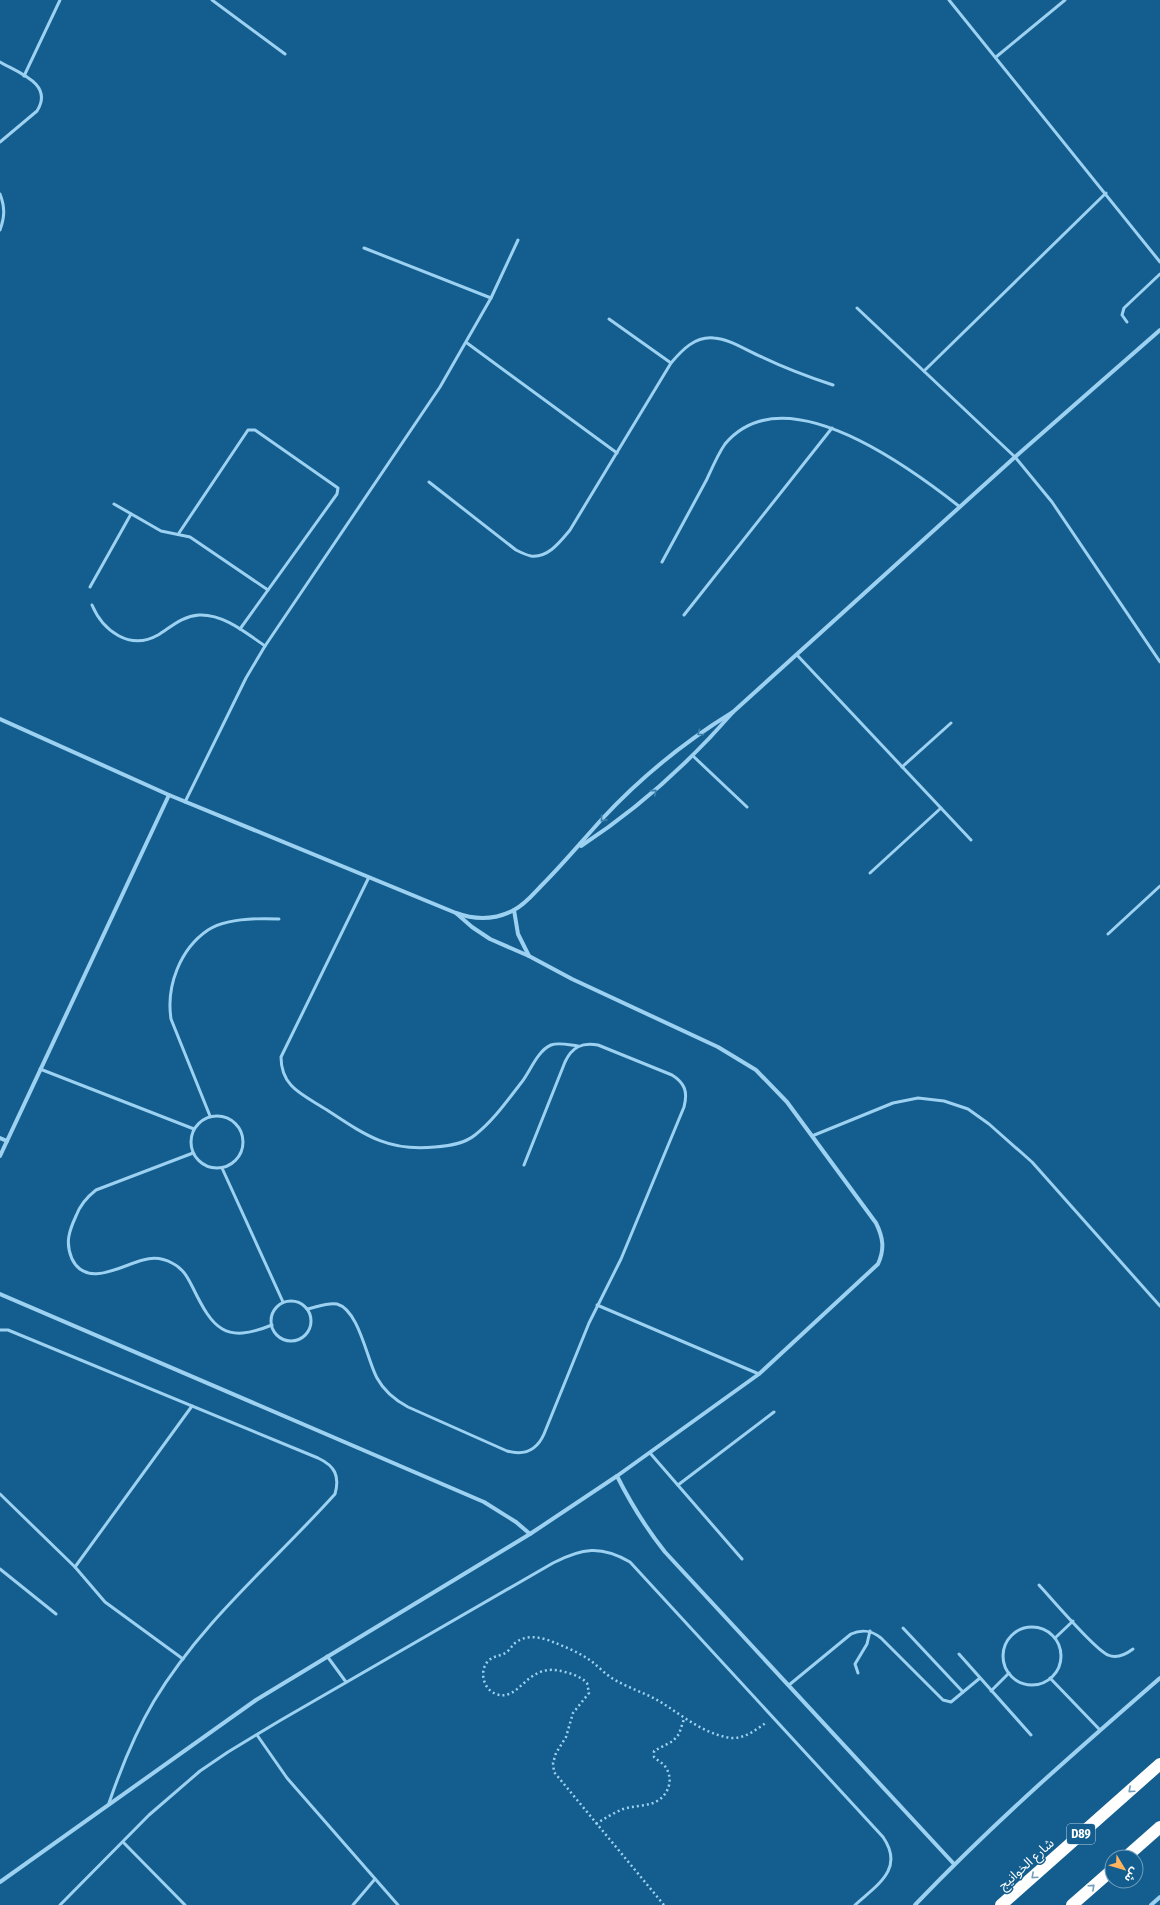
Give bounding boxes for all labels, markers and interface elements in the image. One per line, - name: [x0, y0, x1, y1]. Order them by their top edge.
- one-way arrow: [697, 728, 704, 736]
- one-way arrow: [649, 790, 656, 797]
- one-way arrow: [600, 814, 607, 822]
- one-way arrow: [1128, 1785, 1136, 1792]
- road number: D89: [1067, 1824, 1095, 1844]
- street label: شارع الخوانيج: [995, 1835, 1059, 1895]
- north arrow: [1104, 1849, 1144, 1889]
- text: ش: [1122, 1865, 1141, 1885]
- one-way arrow: [1031, 1871, 1038, 1878]
- one-way arrow: [1087, 1885, 1095, 1892]

